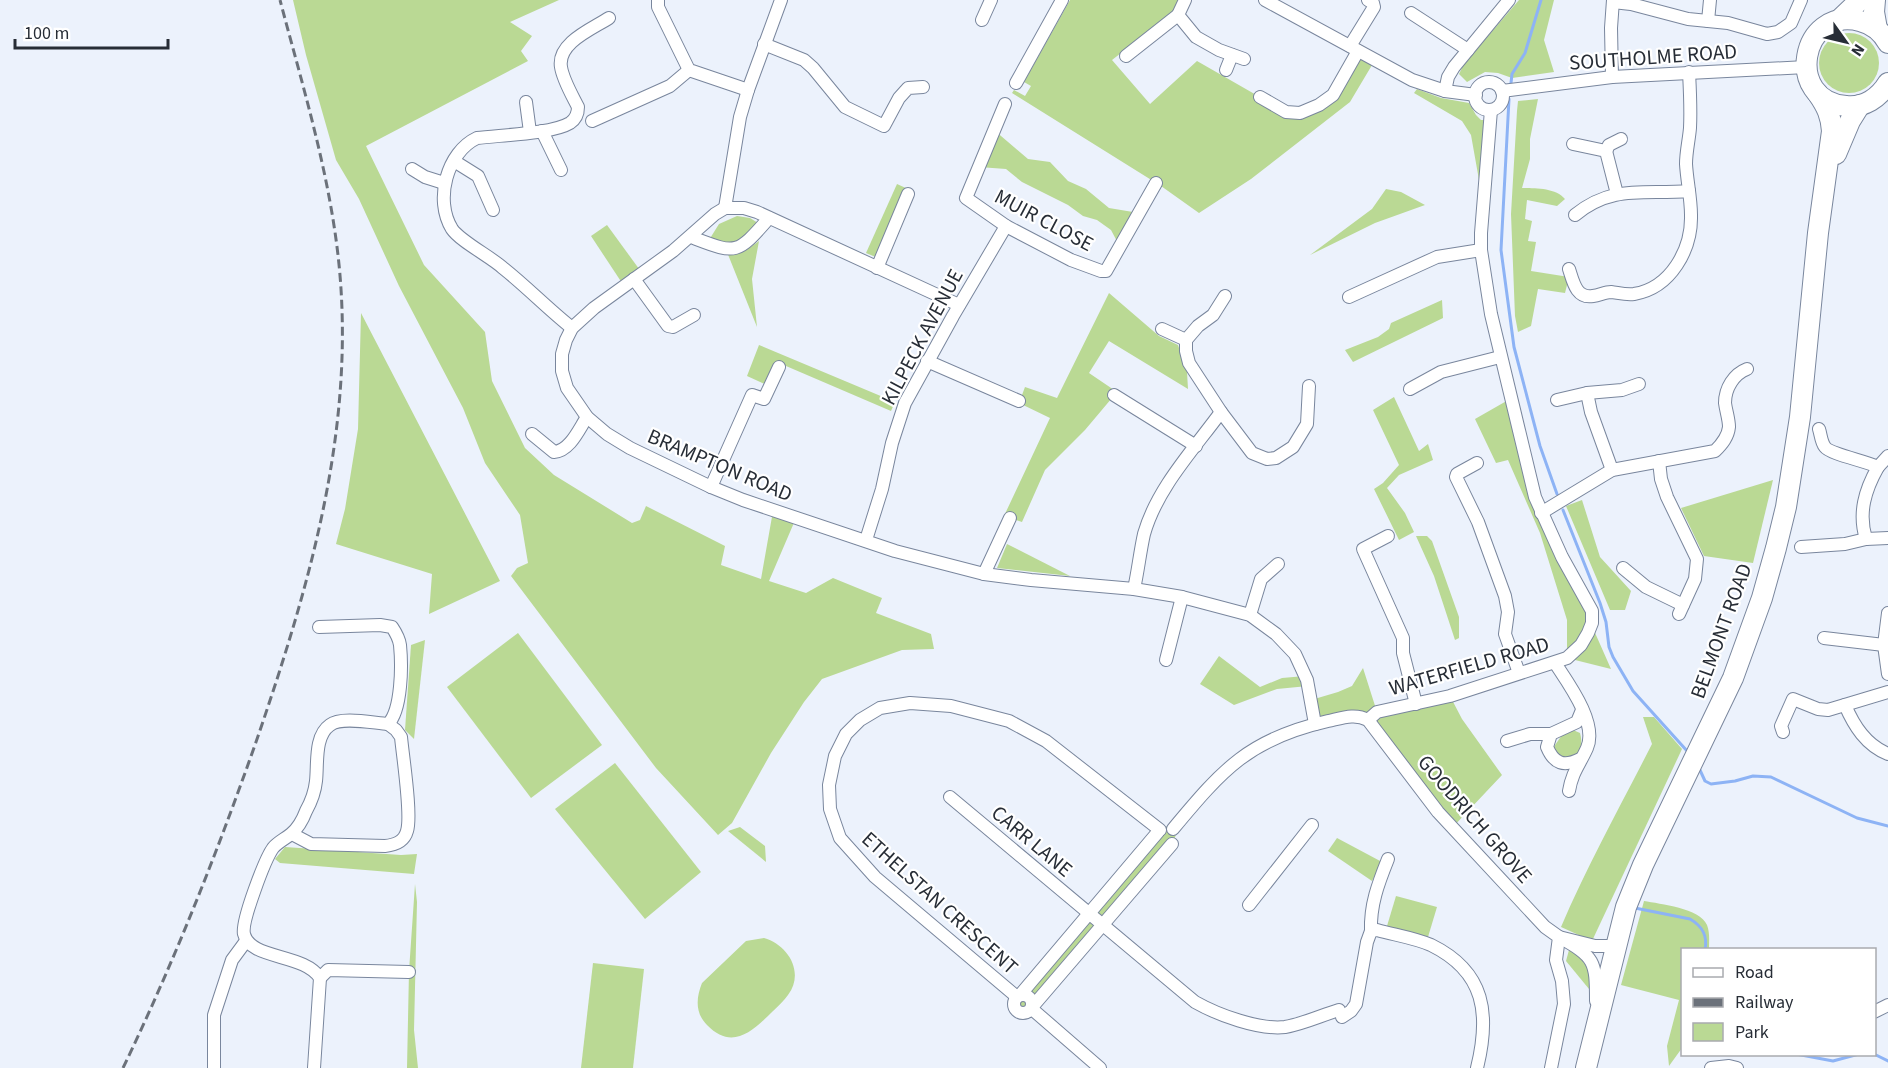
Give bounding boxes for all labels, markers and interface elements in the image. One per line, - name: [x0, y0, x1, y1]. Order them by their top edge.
- scale bar: [15, 12, 168, 50]
- north arrow: [1816, 12, 1876, 72]
- text: 100 m: [24, 21, 69, 46]
- street label: SOUTHOLME ROAD: [1568, 36, 1738, 78]
- text: N: [1846, 39, 1870, 60]
- street label: MUIR CLOSE: [989, 181, 1099, 259]
- street label: KILPECK AVENUE: [873, 264, 971, 410]
- street label: BRAMPTON ROAD: [643, 421, 797, 509]
- street label: BELMONT ROAD: [1683, 559, 1759, 703]
- street label: WATERFIELD ROAD: [1385, 629, 1553, 703]
- street label: GOODRICH GROVE: [1411, 748, 1539, 890]
- street label: CARR LANE: [985, 798, 1079, 884]
- street label: ETHELSTAN CRESCENT: [855, 824, 1025, 982]
- legend: [1681, 948, 1876, 1056]
- text: Road: [1735, 960, 1774, 985]
- text: Railway: [1735, 990, 1794, 1015]
- text: Park: [1735, 1020, 1769, 1045]

